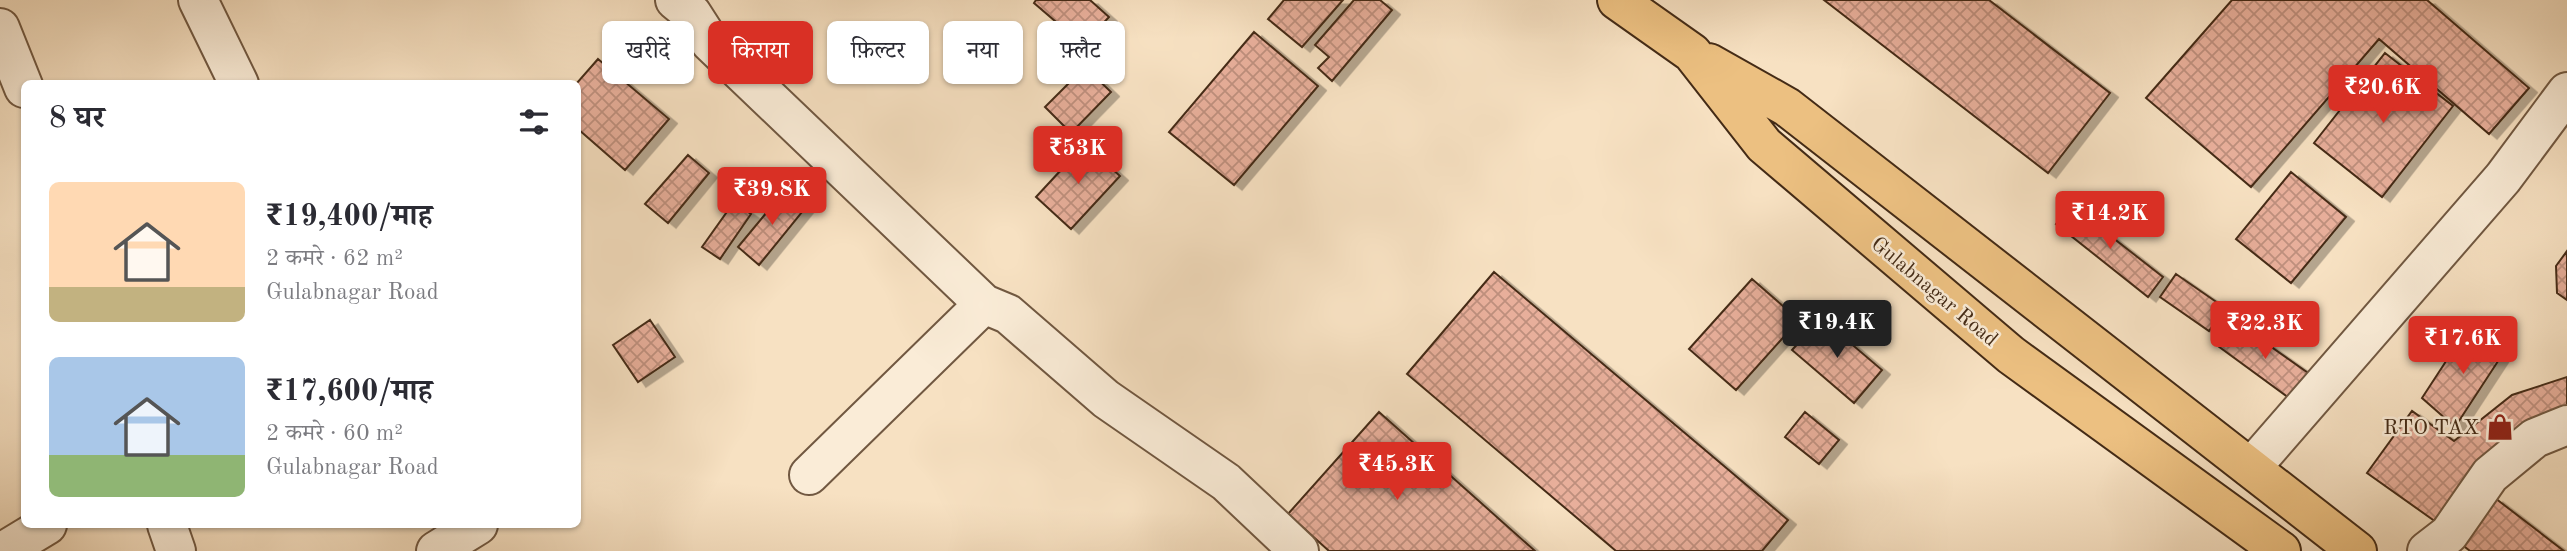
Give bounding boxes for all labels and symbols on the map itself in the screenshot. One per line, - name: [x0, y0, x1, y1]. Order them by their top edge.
- pin: ₹20.6K: [2326, 66, 2440, 125]
- pin: ₹53K: [1037, 127, 1119, 186]
- pin: ₹39.8K: [715, 168, 829, 227]
- pin: ₹14.2K: [2053, 191, 2167, 251]
- street label: Gulabnagar Road: [1867, 233, 2001, 351]
- pin: ₹19.4K: [1780, 300, 1894, 360]
- pin: ₹22.3K: [2208, 302, 2322, 361]
- pin: ₹17.6K: [2406, 316, 2520, 376]
- shop icon: RTO TAX: [2485, 412, 2515, 442]
- place label: RTO TAX: [2383, 418, 2479, 439]
- pin: ₹45.3K: [1340, 442, 1454, 502]

